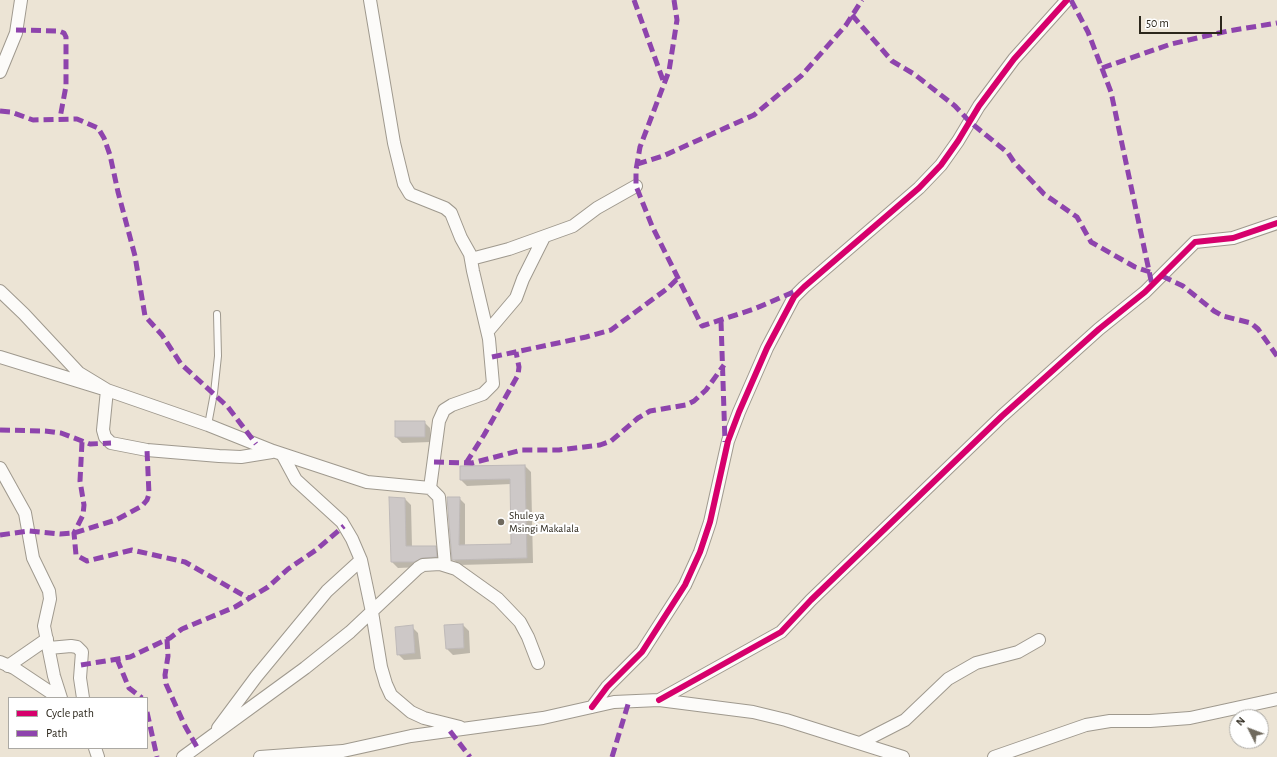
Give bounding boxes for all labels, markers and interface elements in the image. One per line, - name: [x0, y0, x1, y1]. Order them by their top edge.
- scale bar: [1141, 8, 1224, 34]
- text: 50 m: [1146, 17, 1169, 29]
- place label: Shule ya Msingi Makalala: [509, 509, 579, 535]
- marker: Shule ya Msingi Makalala: [496, 517, 506, 527]
- legend: [8, 697, 148, 749]
- text: Cycle path: [46, 707, 94, 719]
- north arrow: [1229, 709, 1269, 749]
- text: N: [1234, 715, 1247, 728]
- text: Path: [46, 727, 68, 739]

